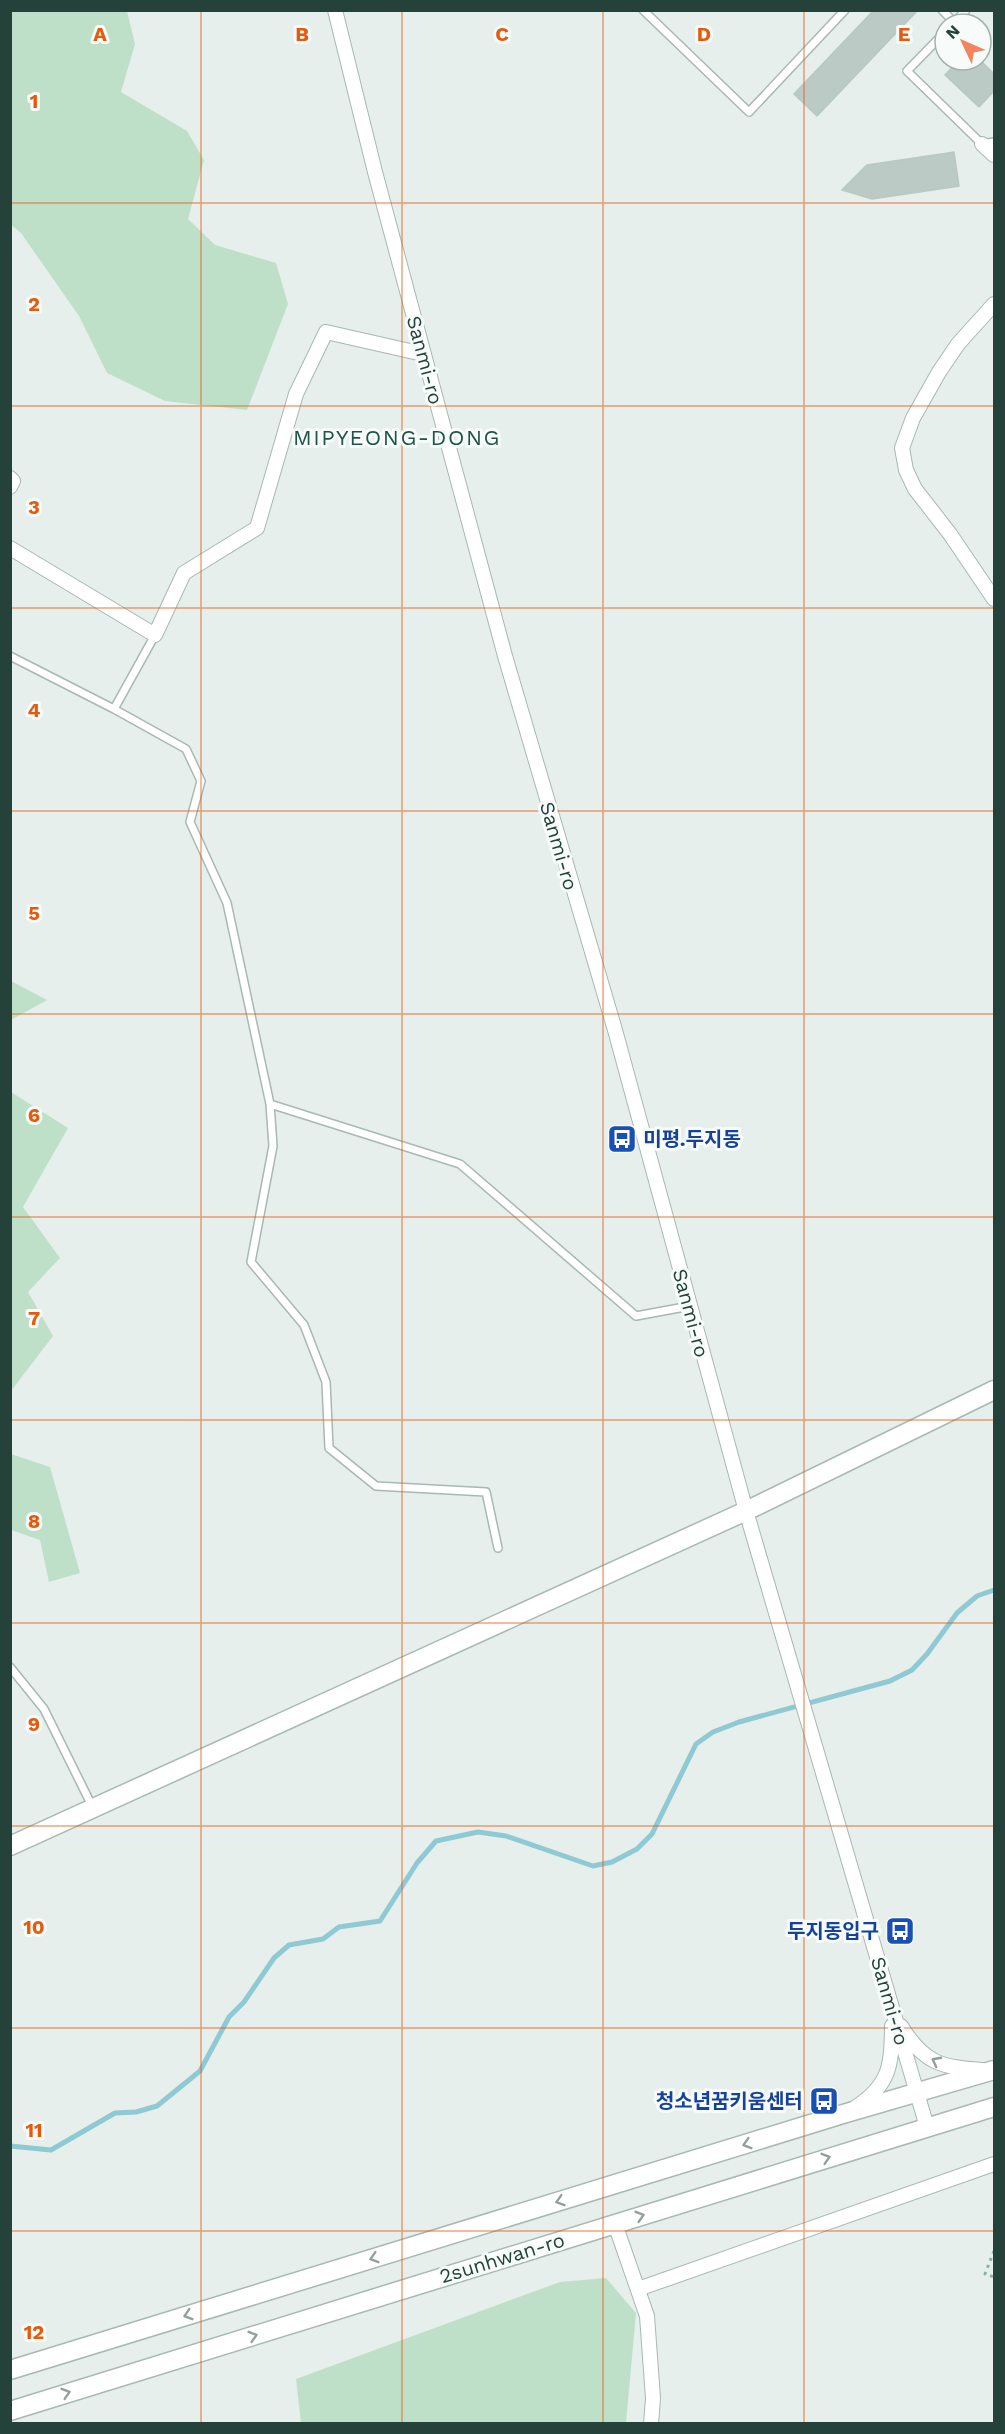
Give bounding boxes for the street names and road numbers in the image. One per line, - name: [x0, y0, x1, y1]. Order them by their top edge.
- street label: Sanmi-ro: [402, 313, 448, 407]
- street label: Sanmi-ro: [535, 799, 583, 893]
- street label: Sanmi-ro: [668, 1266, 714, 1360]
- street label: Sanmi-ro: [866, 1954, 914, 2048]
- street label: 2sunhwan-ro: [437, 2228, 567, 2288]

